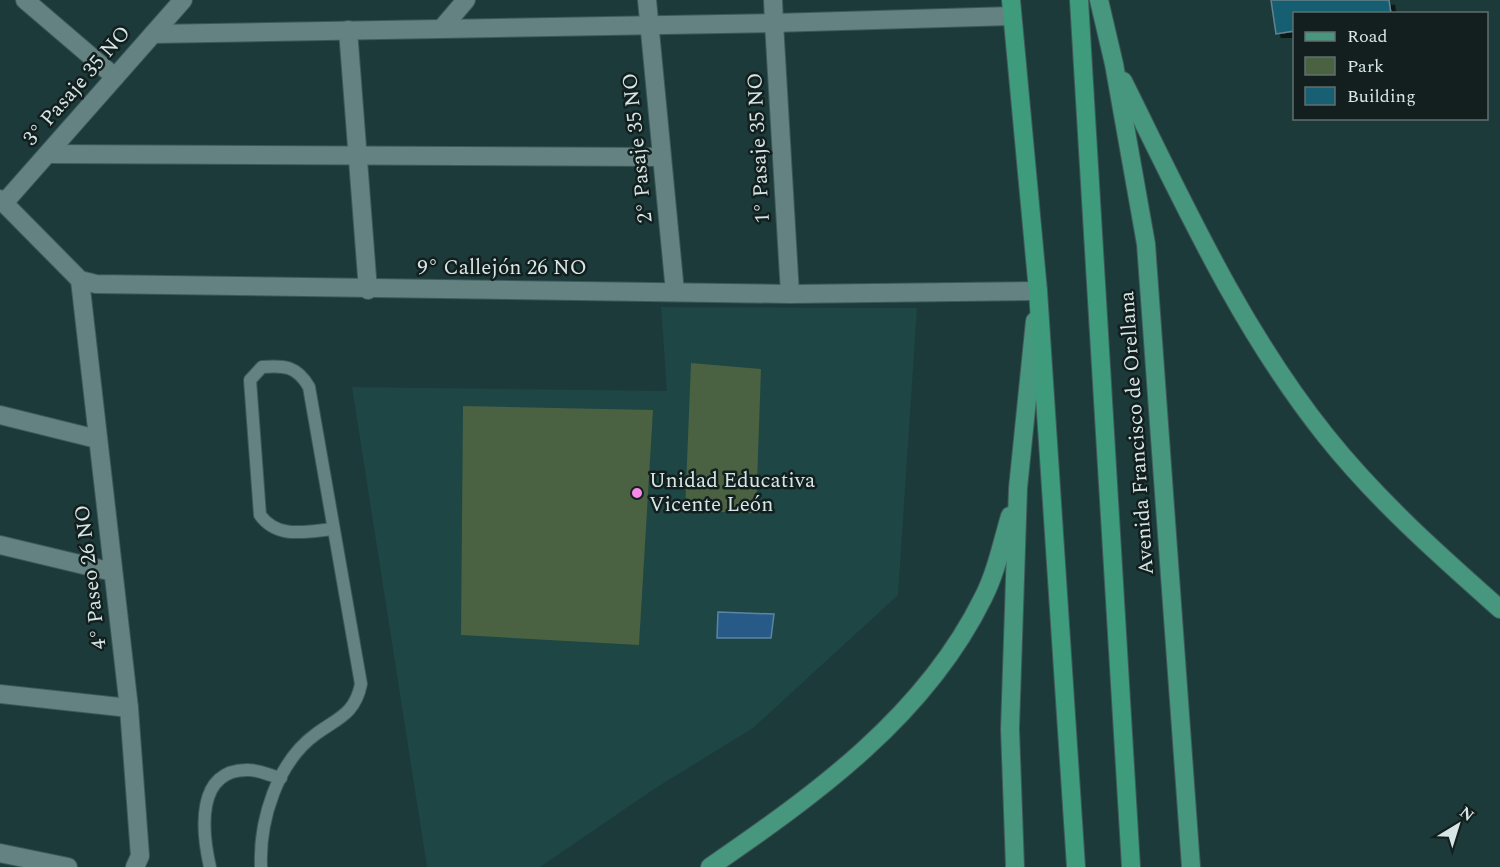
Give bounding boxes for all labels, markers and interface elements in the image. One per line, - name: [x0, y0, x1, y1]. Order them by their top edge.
- legend: [1293, 12, 1488, 120]
- street label: 3° Pasaje 35 NO: [15, 19, 139, 153]
- text: Road: [1347, 23, 1388, 50]
- text: Park: [1347, 53, 1384, 80]
- street label: 2° Pasaje 35 NO: [614, 71, 662, 225]
- street label: 1° Pasaje 35 NO: [739, 72, 779, 224]
- text: Building: [1347, 83, 1416, 110]
- street label: 9° Callejón 26 NO: [417, 252, 587, 284]
- street label: Avenida Francisco de Orellana: [1111, 289, 1163, 576]
- place label: Unidad Educativa Vicente León: [649, 465, 816, 521]
- marker: Unidad Educativa Vicente León: [630, 486, 644, 500]
- street label: 4° Paseo 26 NO: [66, 503, 116, 651]
- north arrow: [1428, 795, 1488, 855]
- text: N: [1454, 800, 1479, 827]

